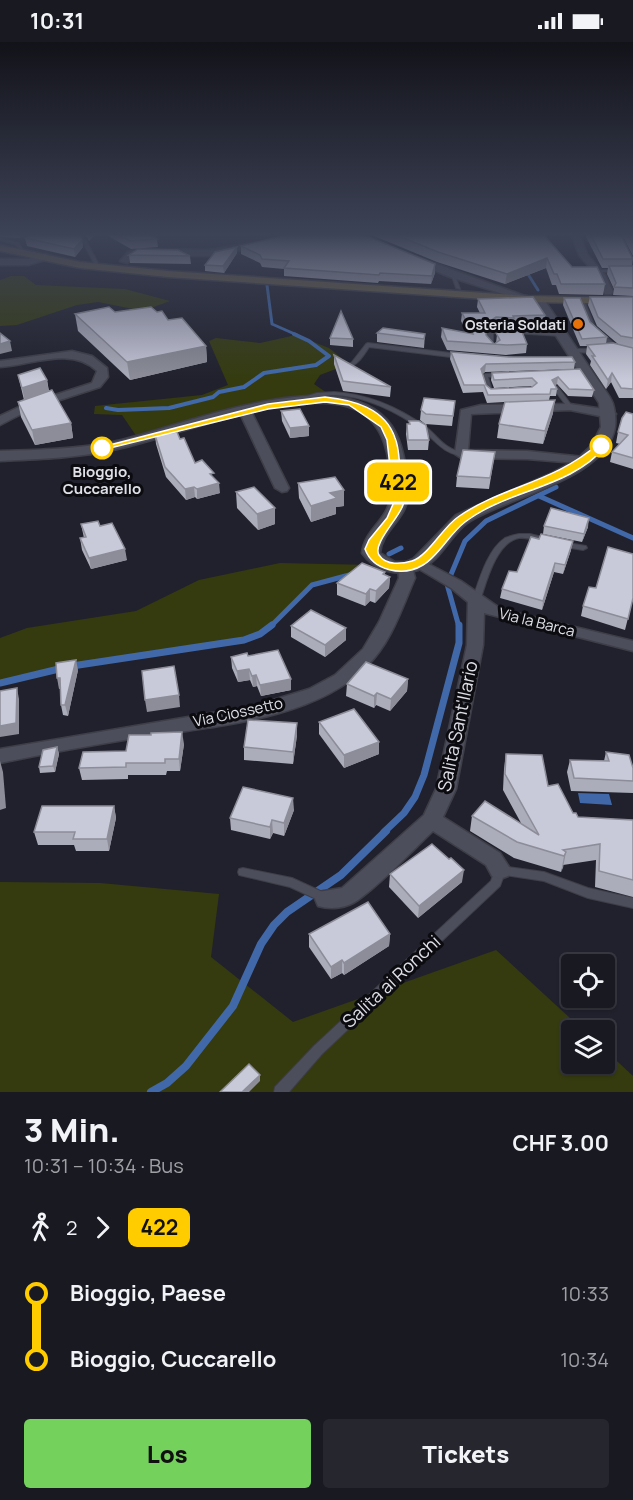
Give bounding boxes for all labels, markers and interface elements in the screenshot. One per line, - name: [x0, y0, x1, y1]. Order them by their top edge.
- text: 10:31: [30, 6, 84, 36]
- place label: Osteria Soldati: [465, 315, 566, 334]
- marker: Osteria Soldati: [571, 317, 585, 331]
- unlabelled marker: [590, 435, 612, 457]
- marker: Bioggio, Cuccarello: [91, 437, 113, 459]
- place label: Bioggio, Cuccarello: [63, 461, 141, 499]
- line badge: 422: [364, 462, 432, 502]
- text: 422: [379, 468, 417, 496]
- street label: Via la Barca: [497, 602, 577, 642]
- street label: Salita Sant'Ilario: [431, 659, 483, 793]
- street label: Via Ciossetto: [191, 692, 285, 732]
- street label: Salita ai Ronchi: [337, 929, 445, 1033]
- map controls: [561, 954, 615, 1074]
- button: locate: [561, 954, 615, 1008]
- button: layers: [561, 1020, 615, 1074]
- text: 3 Min.: [24, 1107, 120, 1152]
- text: CHF 3.00: [513, 1128, 609, 1158]
- text: 10:31 – 10:34 · Bus: [24, 1152, 184, 1179]
- icon: walk: [24, 1211, 57, 1244]
- icon: forward: [86, 1211, 119, 1244]
- text: 422: [140, 1213, 178, 1241]
- text: 2: [66, 1214, 77, 1241]
- text: Bioggio, Paese: [70, 1278, 226, 1308]
- text: 10:33: [561, 1280, 609, 1307]
- text: Bioggio, Cuccarello: [70, 1344, 276, 1374]
- text: 10:34: [560, 1346, 609, 1373]
- button: Los: [24, 1419, 311, 1488]
- button: Tickets: [323, 1419, 609, 1488]

